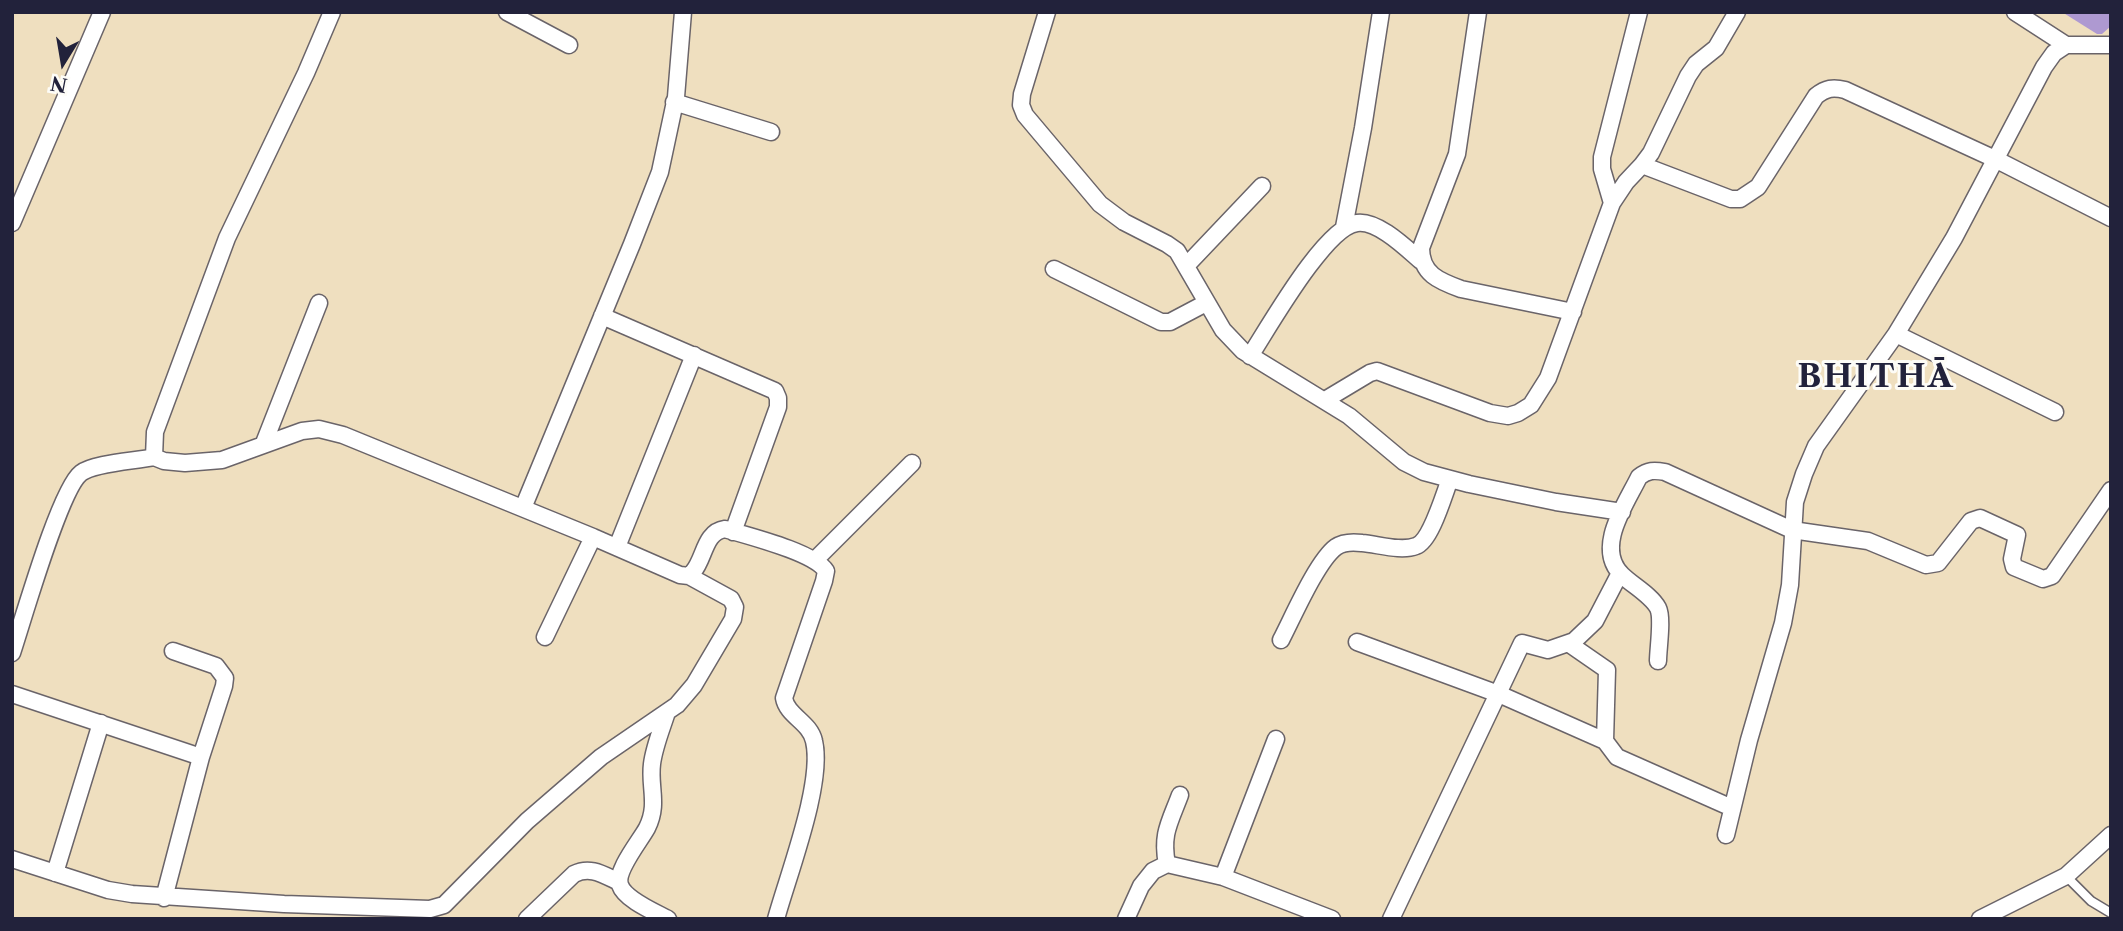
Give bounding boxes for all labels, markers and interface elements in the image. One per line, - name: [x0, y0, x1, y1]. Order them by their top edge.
- north arrow: [28, 28, 98, 98]
- text: N: [49, 71, 69, 97]
- district label: BHITHĀ: [1798, 359, 1954, 397]

